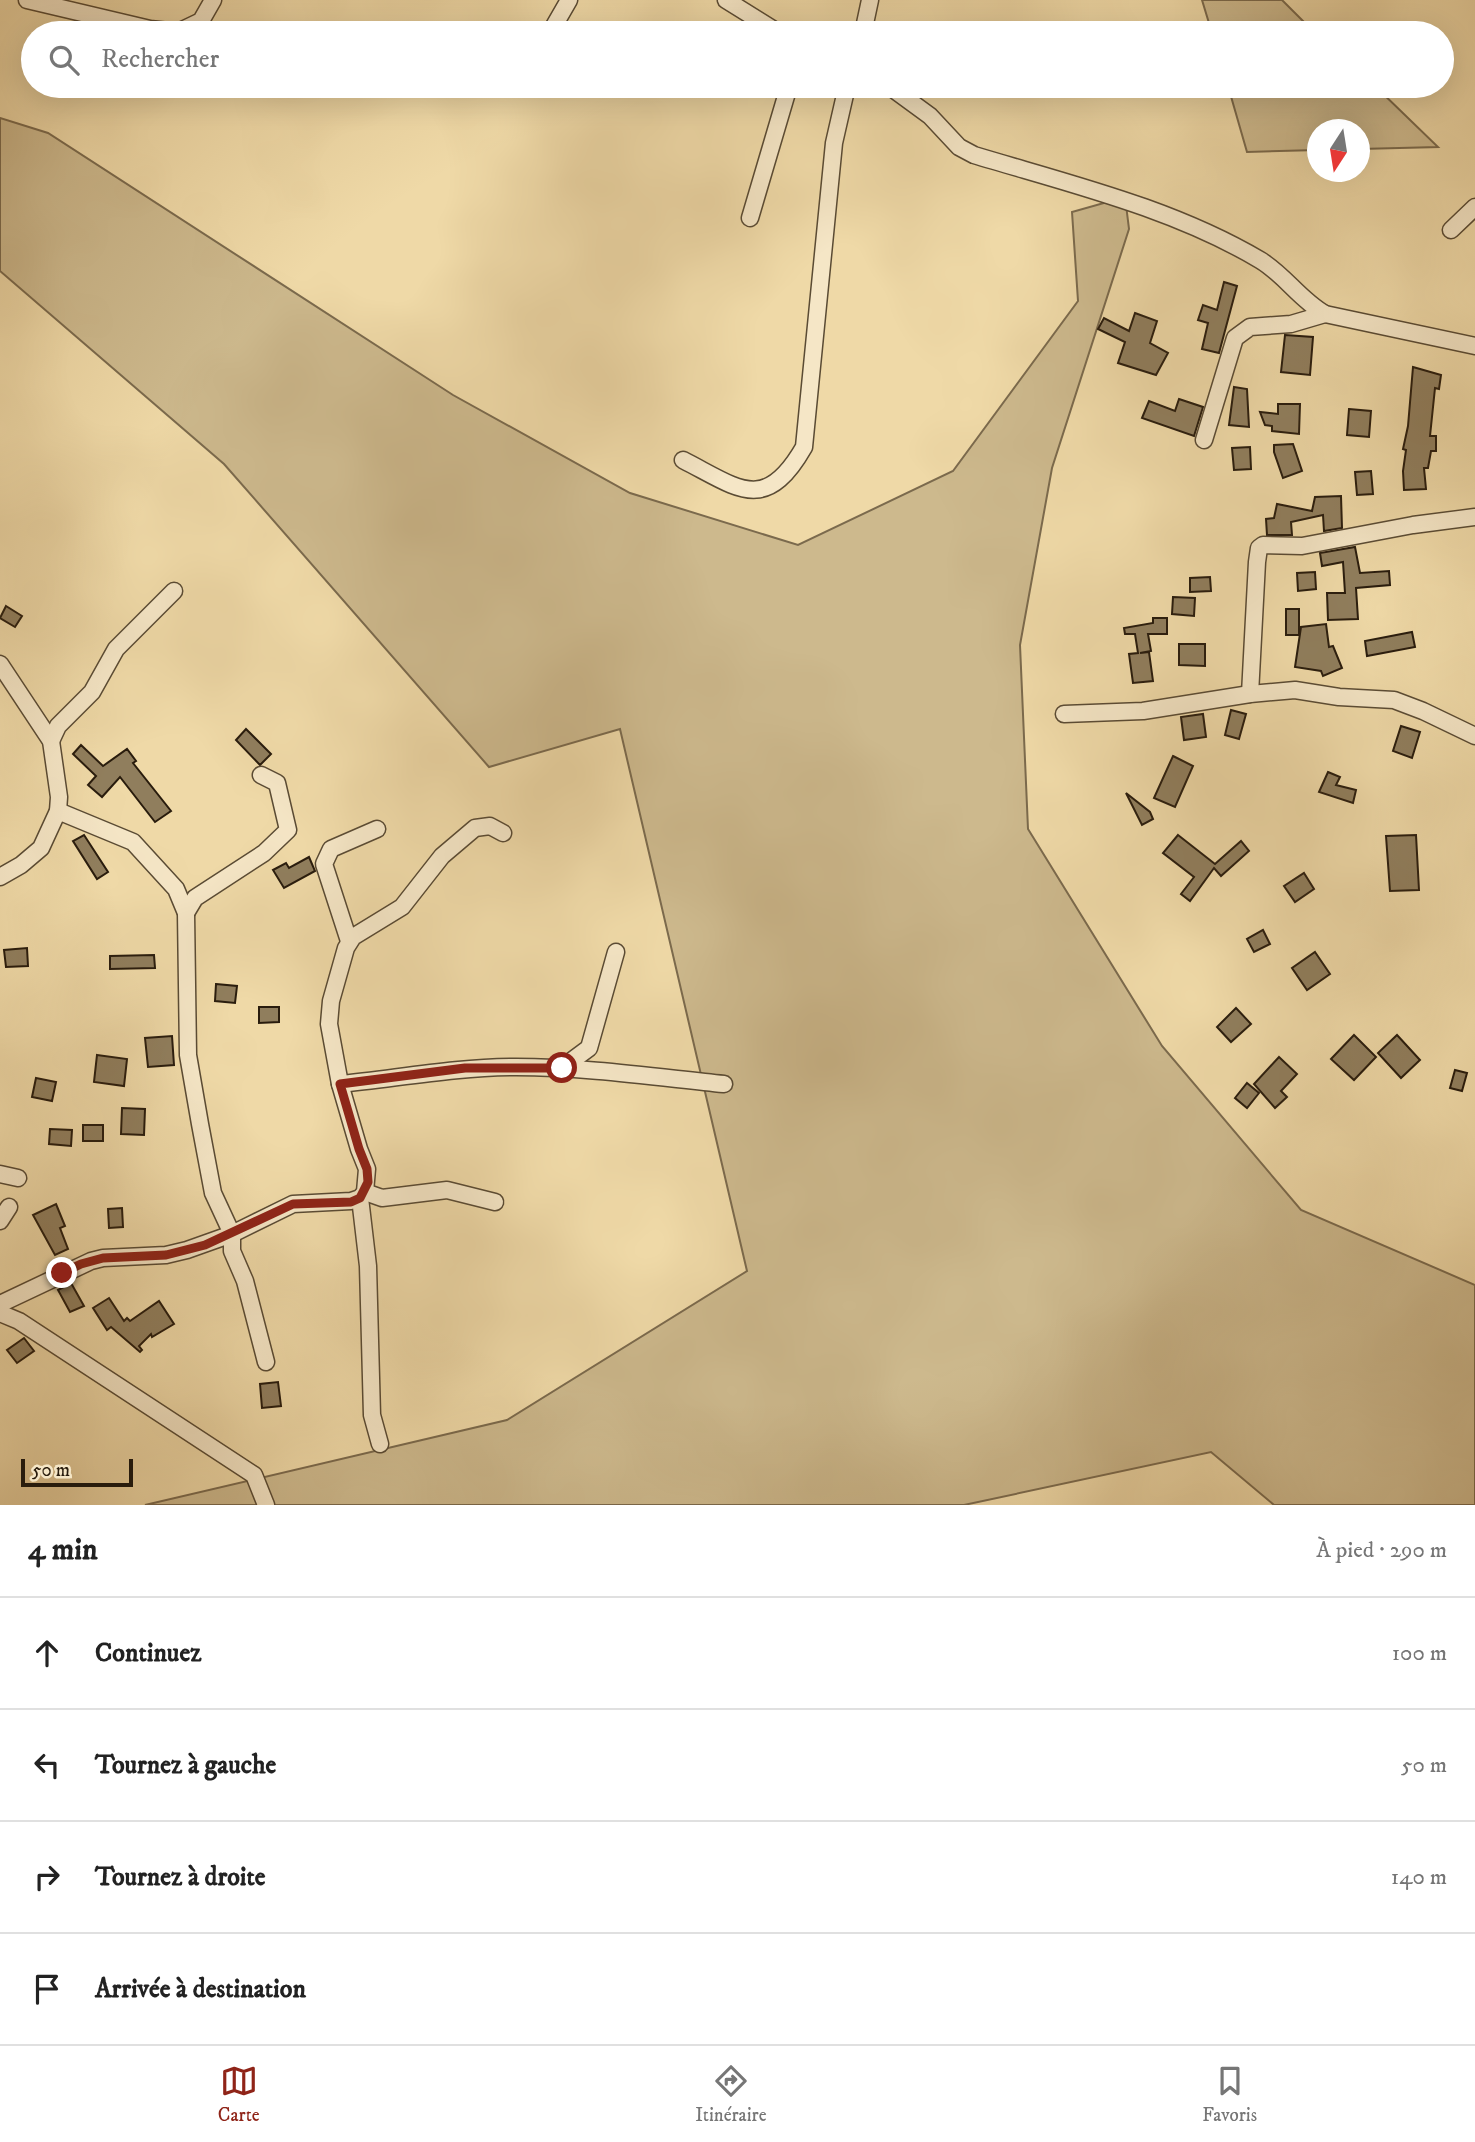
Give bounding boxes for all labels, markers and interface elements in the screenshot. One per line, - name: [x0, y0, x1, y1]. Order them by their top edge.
- search box: [21, 21, 1454, 98]
- icon: search: [45, 41, 83, 79]
- text: Rechercher: [101, 43, 219, 76]
- north arrow: [1307, 119, 1370, 182]
- route start: [546, 1052, 577, 1083]
- route end: [46, 1257, 77, 1288]
- scale bar: [21, 1456, 133, 1488]
- text: 50 m: [32, 1459, 70, 1482]
- text: 4 min: [28, 1532, 98, 1569]
- text: À pied · 290 m: [1316, 1536, 1447, 1565]
- icon: ahead: [28, 1634, 66, 1672]
- text: Continuez: [95, 1637, 201, 1670]
- text: 100 m: [1392, 1639, 1447, 1668]
- icon: left: [28, 1746, 66, 1784]
- text: Tournez à gauche: [95, 1749, 276, 1782]
- text: 50 m: [1401, 1751, 1447, 1780]
- icon: right: [28, 1858, 66, 1896]
- text: Tournez à droite: [95, 1861, 266, 1894]
- text: 140 m: [1391, 1863, 1447, 1892]
- icon: arrive: [28, 1970, 66, 2008]
- text: Arrivée à destination: [95, 1973, 306, 2006]
- tab: Carte: [218, 2062, 260, 2127]
- tab: Itinéraire: [695, 2062, 767, 2127]
- tab: Favoris: [1202, 2062, 1257, 2127]

